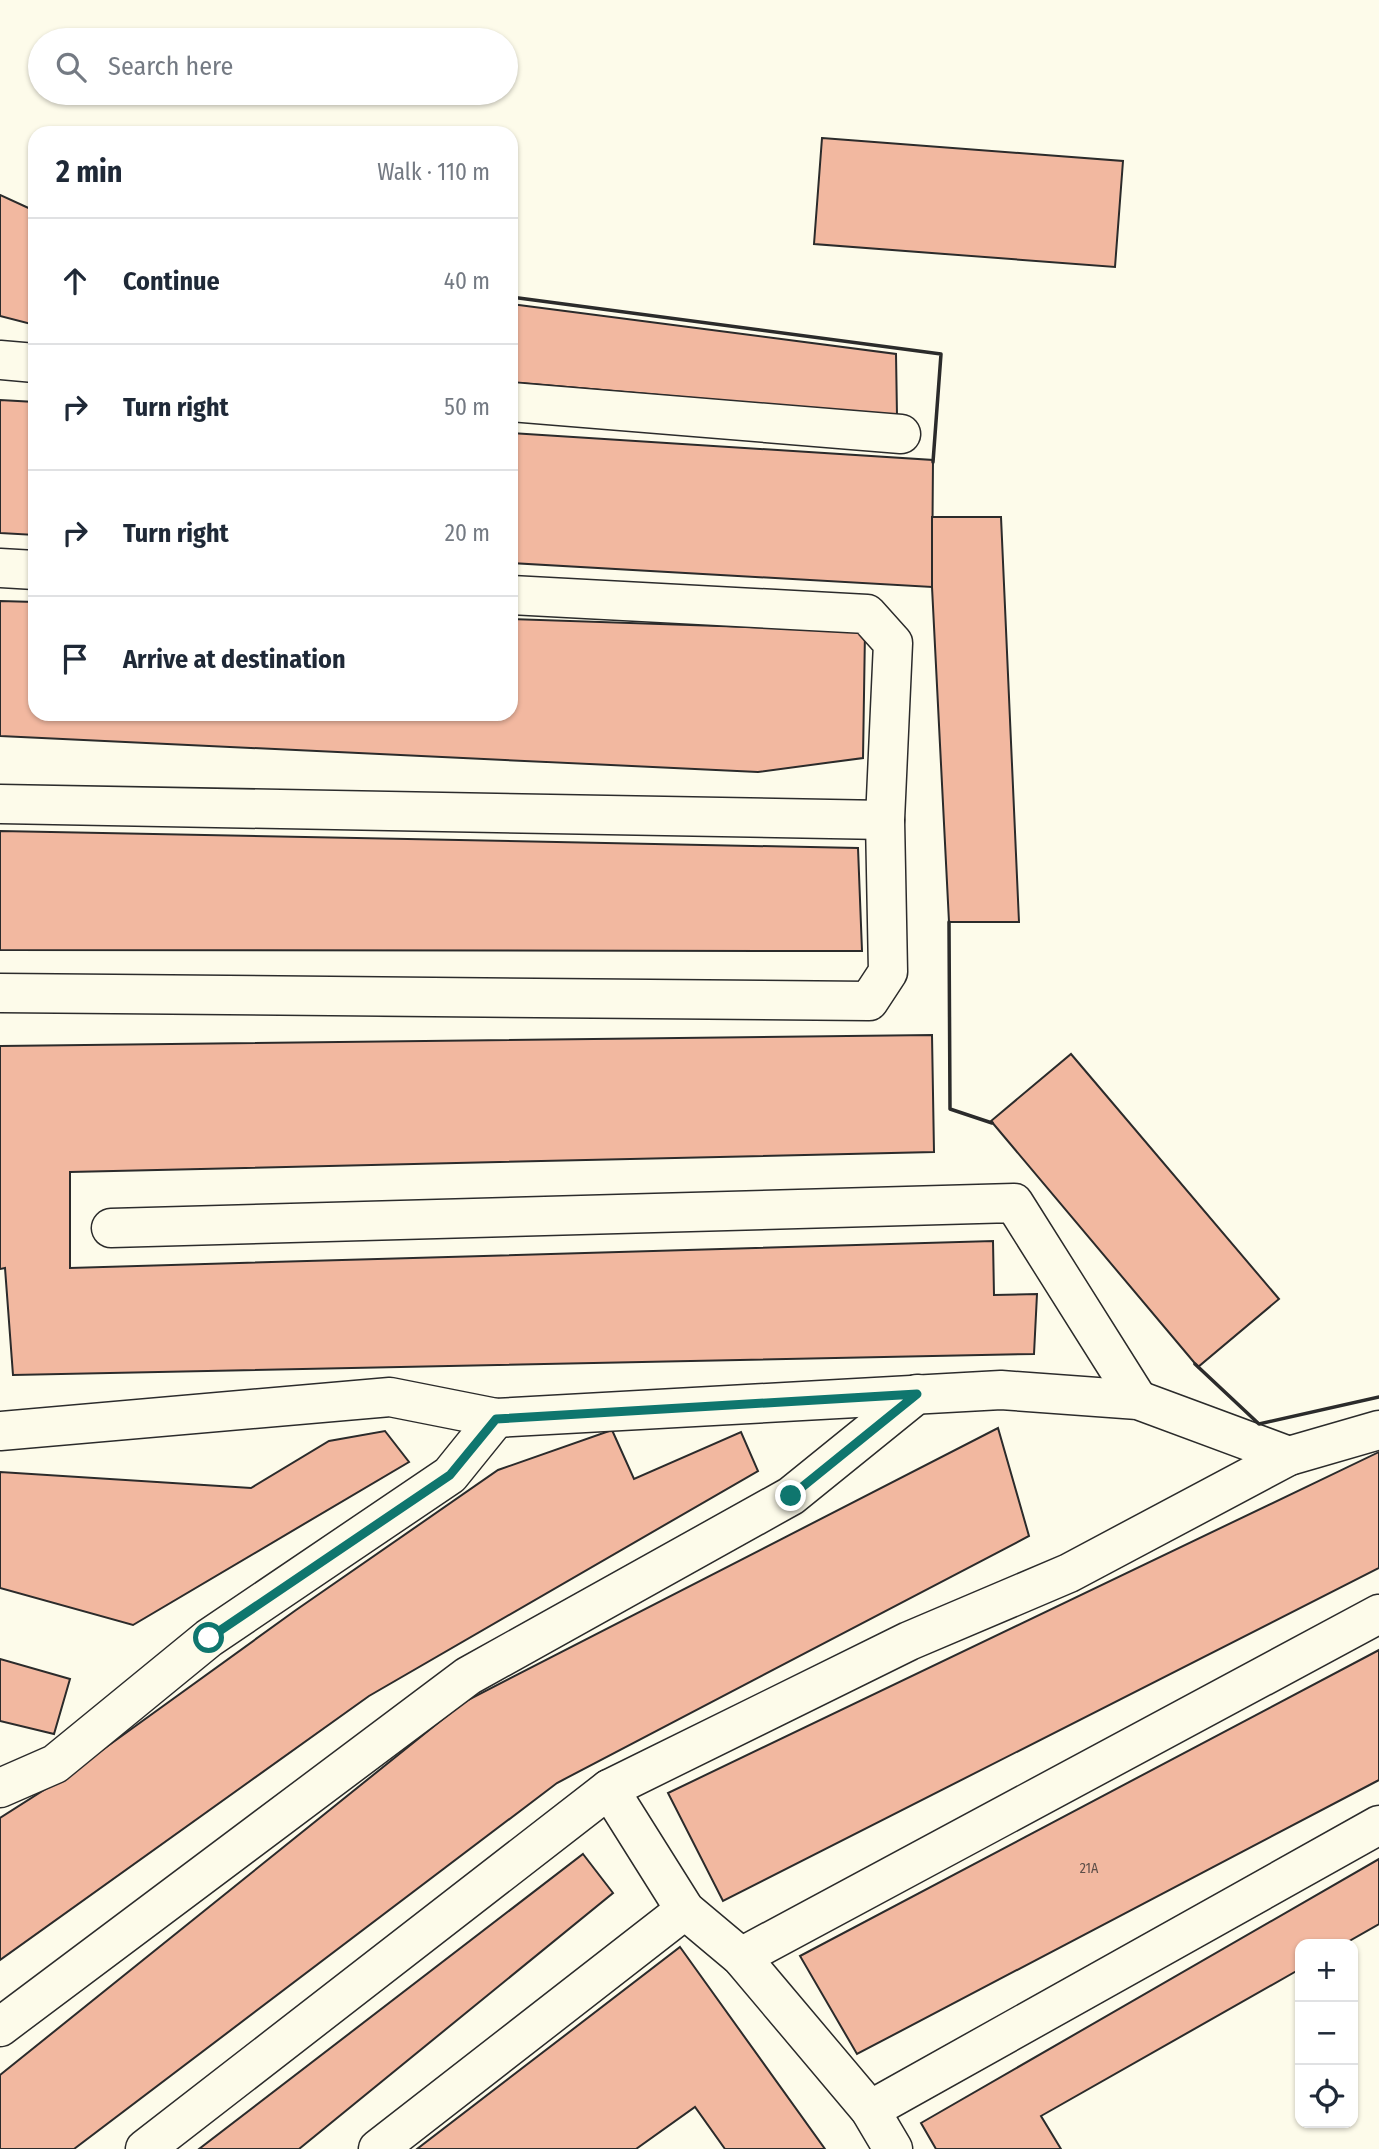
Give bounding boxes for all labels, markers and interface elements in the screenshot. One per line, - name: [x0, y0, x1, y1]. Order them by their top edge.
- search box: [28, 28, 518, 105]
- icon: search: [52, 48, 90, 86]
- text: Search here: [108, 51, 233, 82]
- text: 2 min: [56, 154, 123, 190]
- text: Walk · 110 m: [377, 158, 490, 186]
- icon: ahead: [56, 262, 94, 300]
- text: Continue: [123, 266, 220, 297]
- text: 40 m: [444, 267, 490, 295]
- icon: right: [56, 388, 94, 426]
- text: Turn right: [123, 392, 229, 423]
- text: 50 m: [444, 393, 490, 421]
- icon: right: [56, 514, 94, 552]
- text: Turn right: [123, 518, 229, 549]
- text: 20 m: [445, 519, 490, 547]
- icon: arrive: [56, 640, 94, 678]
- text: Arrive at destination: [123, 644, 346, 675]
- route end: [775, 1480, 806, 1511]
- route start: [193, 1622, 224, 1653]
- house number: 21А: [1080, 1860, 1099, 1877]
- map controls: [1295, 1939, 1358, 2128]
- button: +: [1295, 1939, 1358, 2002]
- button: −: [1295, 2002, 1358, 2065]
- button: locate: [1295, 2065, 1358, 2128]

